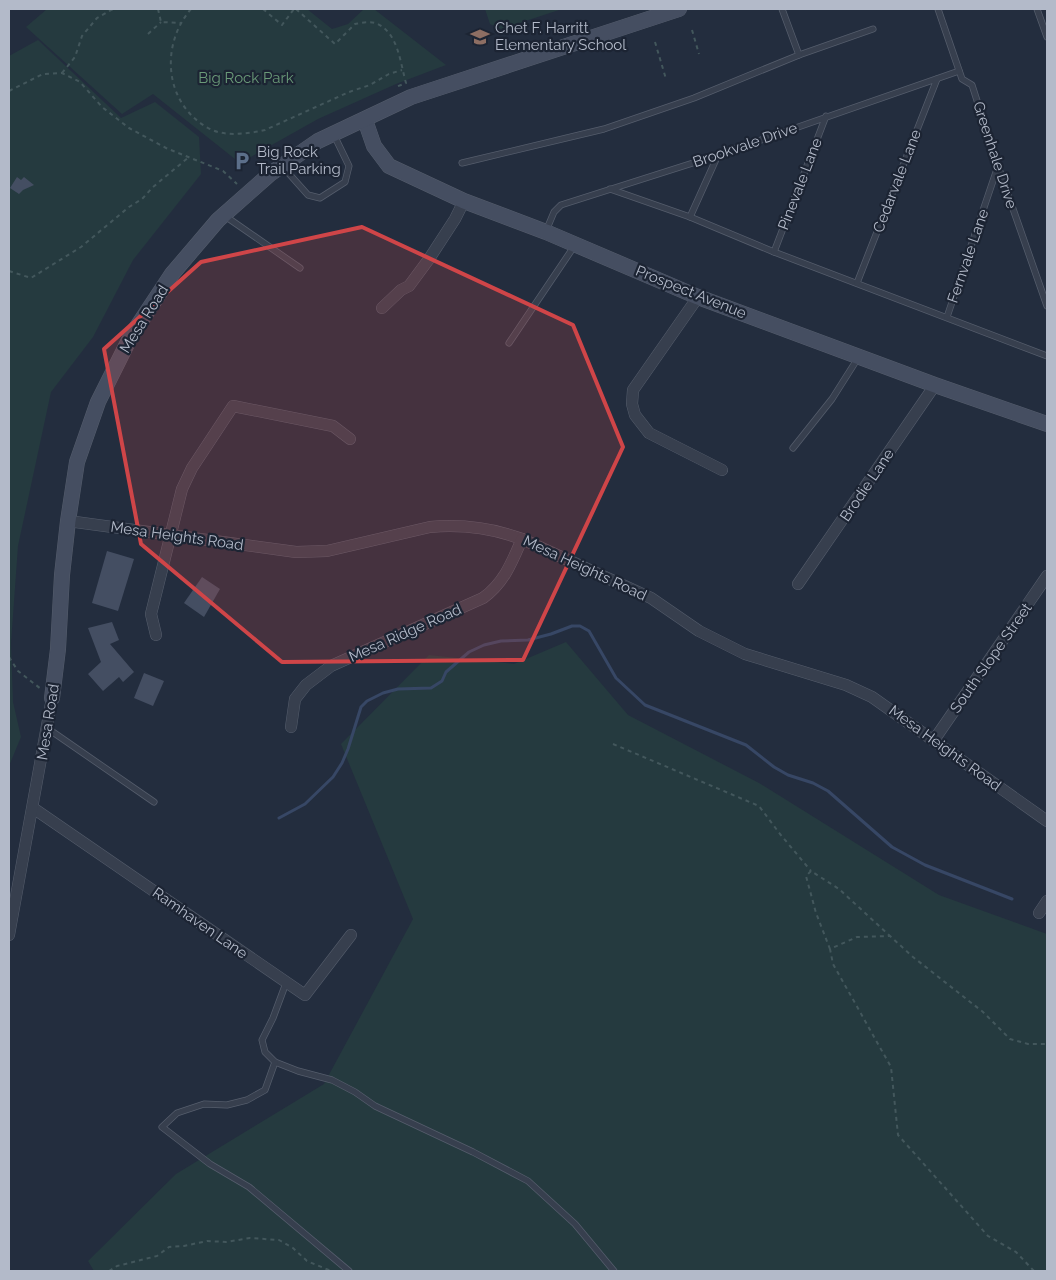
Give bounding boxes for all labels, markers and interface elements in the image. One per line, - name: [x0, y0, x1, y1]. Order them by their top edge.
- place label: Chet F. Harritt Elementary School: [495, 19, 627, 54]
- school or university icon: Chet F. Harritt Elementary School: [469, 26, 491, 48]
- park label: Big Rock Park: [198, 69, 294, 87]
- street label: Greenhale Drive: [969, 99, 1021, 211]
- street label: Brookvale Drive: [690, 119, 800, 171]
- street label: Cedarvale Lane: [869, 127, 925, 235]
- street label: Pinevale Lane: [774, 135, 826, 233]
- place label: Big Rock Trail Parking: [257, 143, 341, 178]
- parking icon: Big Rock Trail Parking: [231, 150, 253, 172]
- street label: Fernvale Lane: [944, 206, 993, 305]
- street label: Prospect Avenue: [633, 262, 749, 322]
- street label: Mesa Road: [116, 282, 172, 356]
- street label: Brodie Lane: [836, 445, 898, 525]
- street label: Mesa Heights Road: [109, 518, 245, 554]
- street label: Mesa Heights Road: [520, 532, 650, 604]
- street label: Mesa Ridge Road: [346, 600, 464, 666]
- street label: South Slope Street: [946, 600, 1036, 716]
- street label: Mesa Road: [33, 683, 63, 761]
- street label: Mesa Heights Road: [885, 701, 1005, 795]
- street label: Ramhaven Lane: [149, 884, 251, 963]

